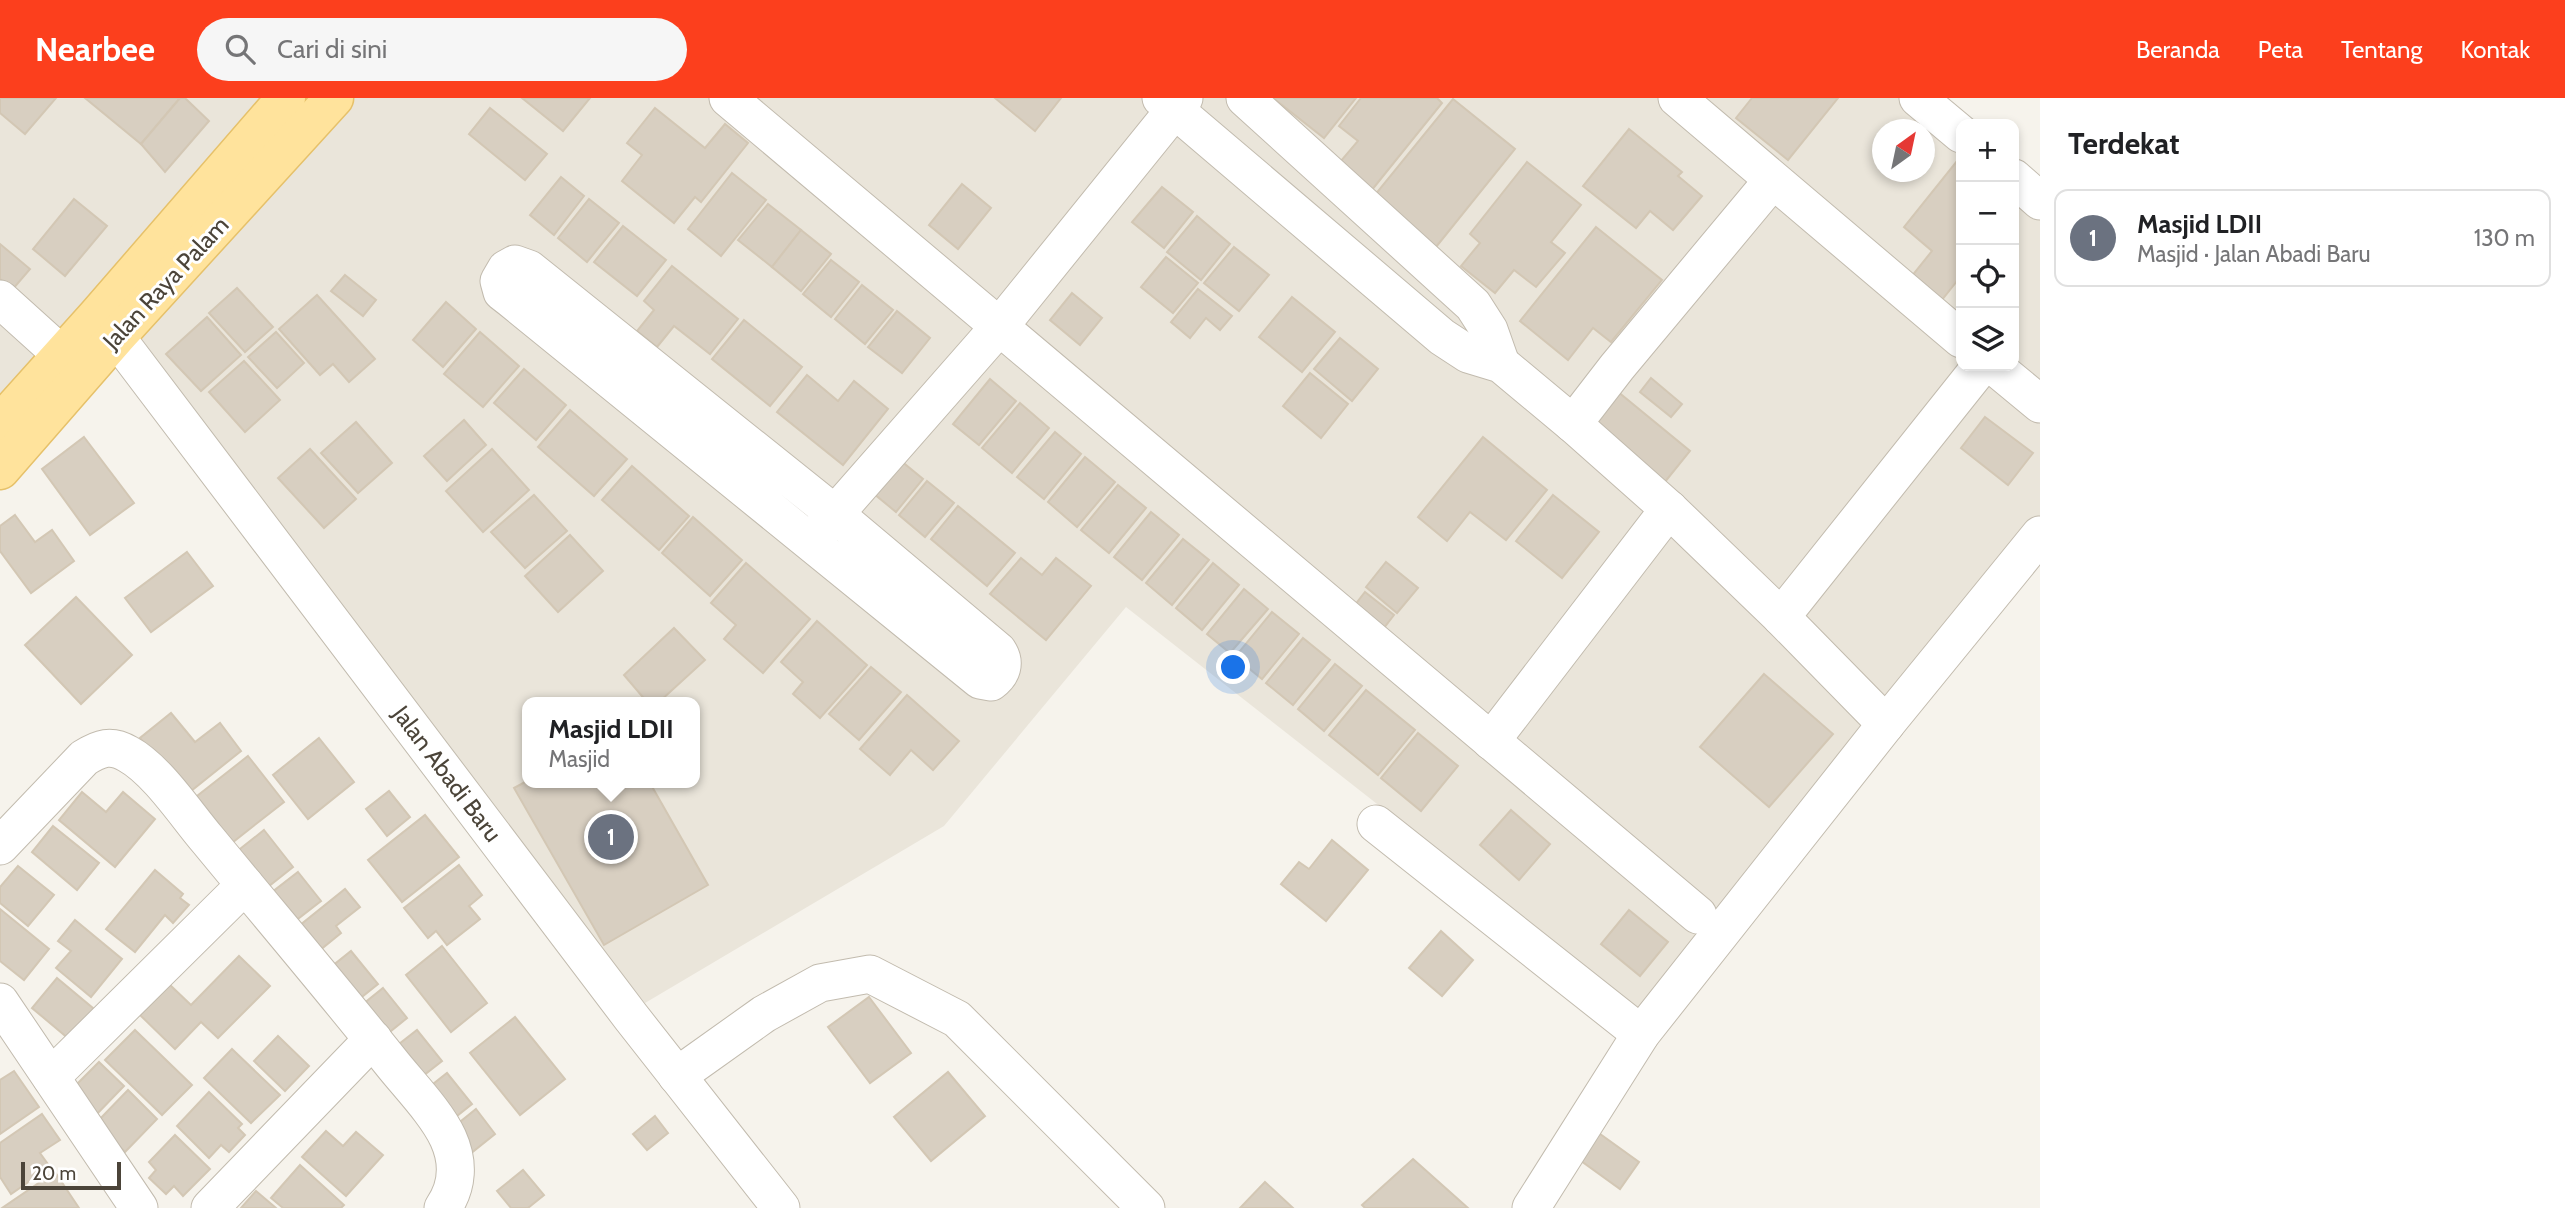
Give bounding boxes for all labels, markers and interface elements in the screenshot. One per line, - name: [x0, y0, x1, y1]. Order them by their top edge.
- search box: [197, 18, 687, 81]
- text: Nearbee: [35, 29, 155, 69]
- icon: search: [221, 30, 259, 68]
- text: Cari di sini: [277, 33, 387, 65]
- text: Beranda: [2136, 35, 2220, 64]
- text: Peta: [2258, 35, 2303, 64]
- text: Tentang: [2341, 35, 2422, 64]
- text: Kontak: [2460, 35, 2530, 64]
- north arrow: [1872, 119, 1935, 182]
- map controls: [1956, 119, 2019, 371]
- button: +: [1956, 119, 2019, 182]
- text: Terdekat: [2068, 125, 2180, 162]
- button: −: [1956, 182, 2019, 245]
- text: Masjid LDII: [2137, 208, 2262, 240]
- street label: Jalan Raya Palam: [96, 210, 234, 356]
- text: 1: [2089, 224, 2097, 252]
- text: 130 m: [2474, 224, 2535, 252]
- text: Masjid · Jalan Abadi Baru: [2137, 240, 2371, 268]
- button: locate: [1956, 245, 2019, 308]
- button: layers: [1956, 308, 2019, 371]
- your location: [1216, 650, 1250, 684]
- popup: [522, 697, 700, 788]
- street label: Jalan Abadi Baru: [386, 699, 508, 847]
- text: Masjid LDII: [548, 713, 674, 745]
- text: Masjid: [548, 745, 610, 773]
- pin: 1: [588, 811, 634, 863]
- scale bar: [21, 1159, 121, 1191]
- text: 20 m: [32, 1162, 76, 1185]

